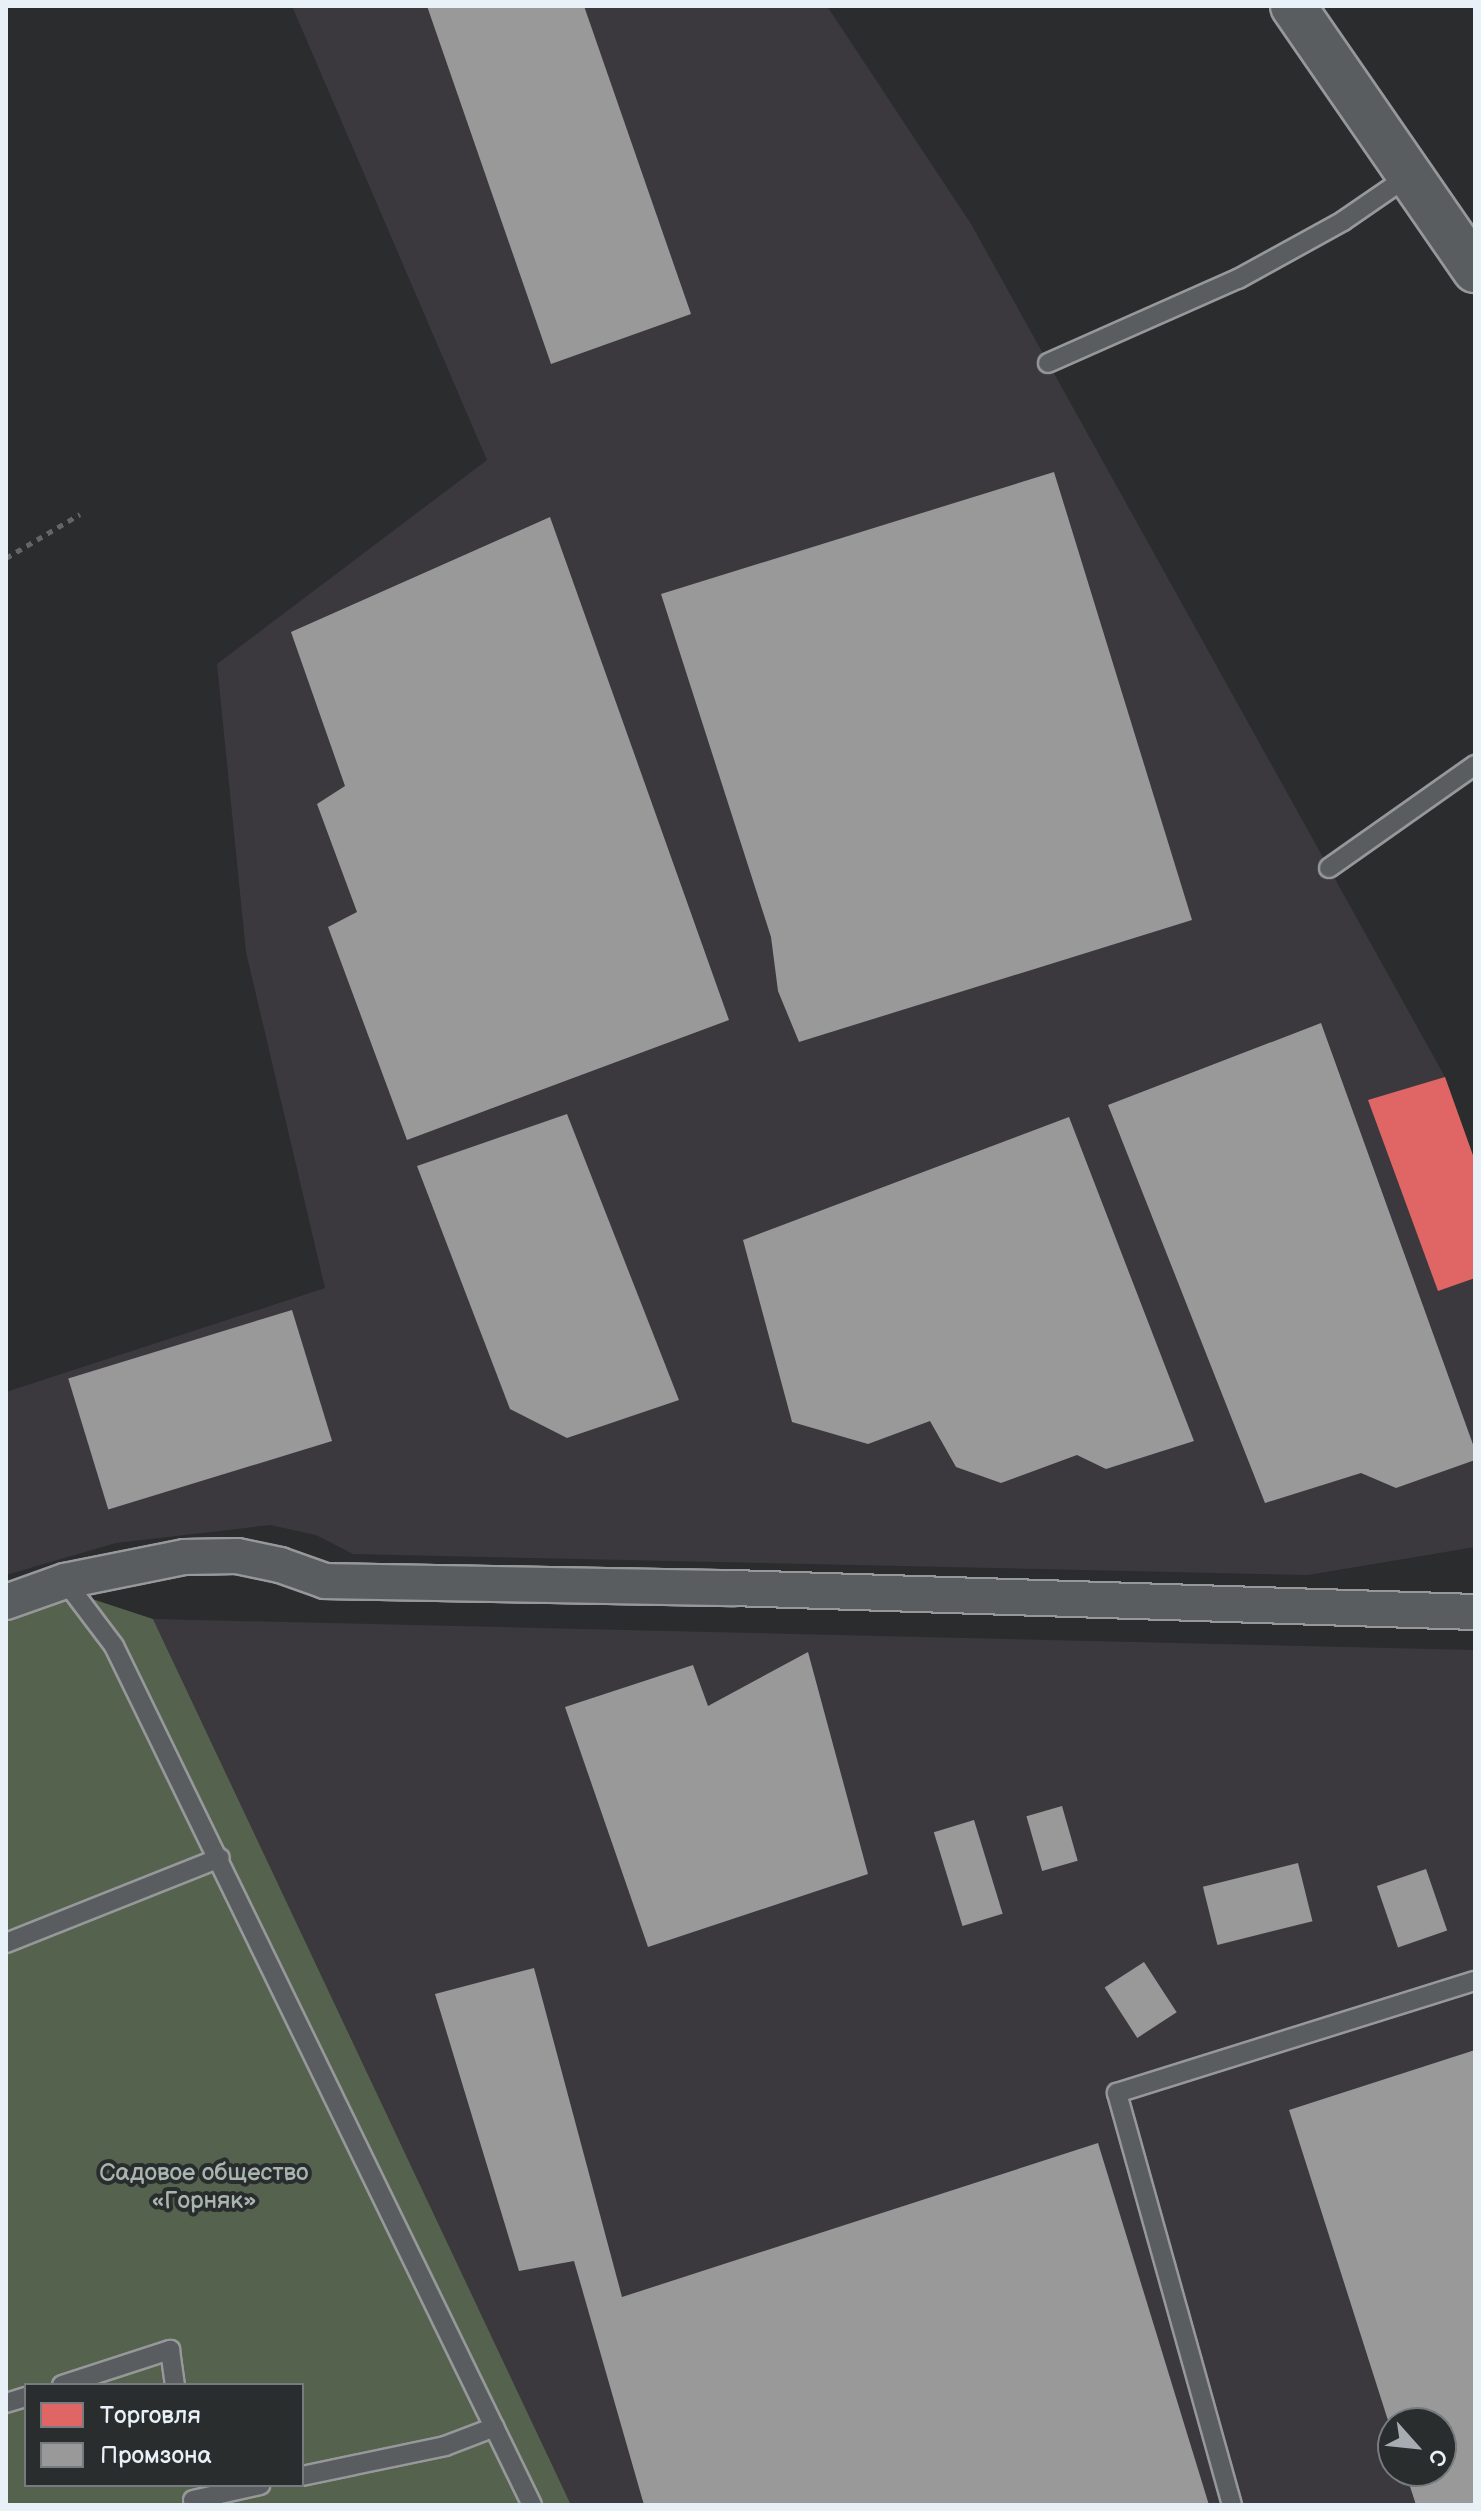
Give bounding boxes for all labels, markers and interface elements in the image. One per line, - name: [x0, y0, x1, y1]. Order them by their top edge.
- park label: Садовое общество «Горняк»: [99, 2159, 309, 2215]
- legend: [24, 2383, 304, 2487]
- text: Торговля: [100, 2401, 201, 2430]
- north arrow: [1377, 2407, 1457, 2487]
- text: Промзона: [100, 2441, 212, 2470]
- text: С: [1422, 2444, 1453, 2470]

